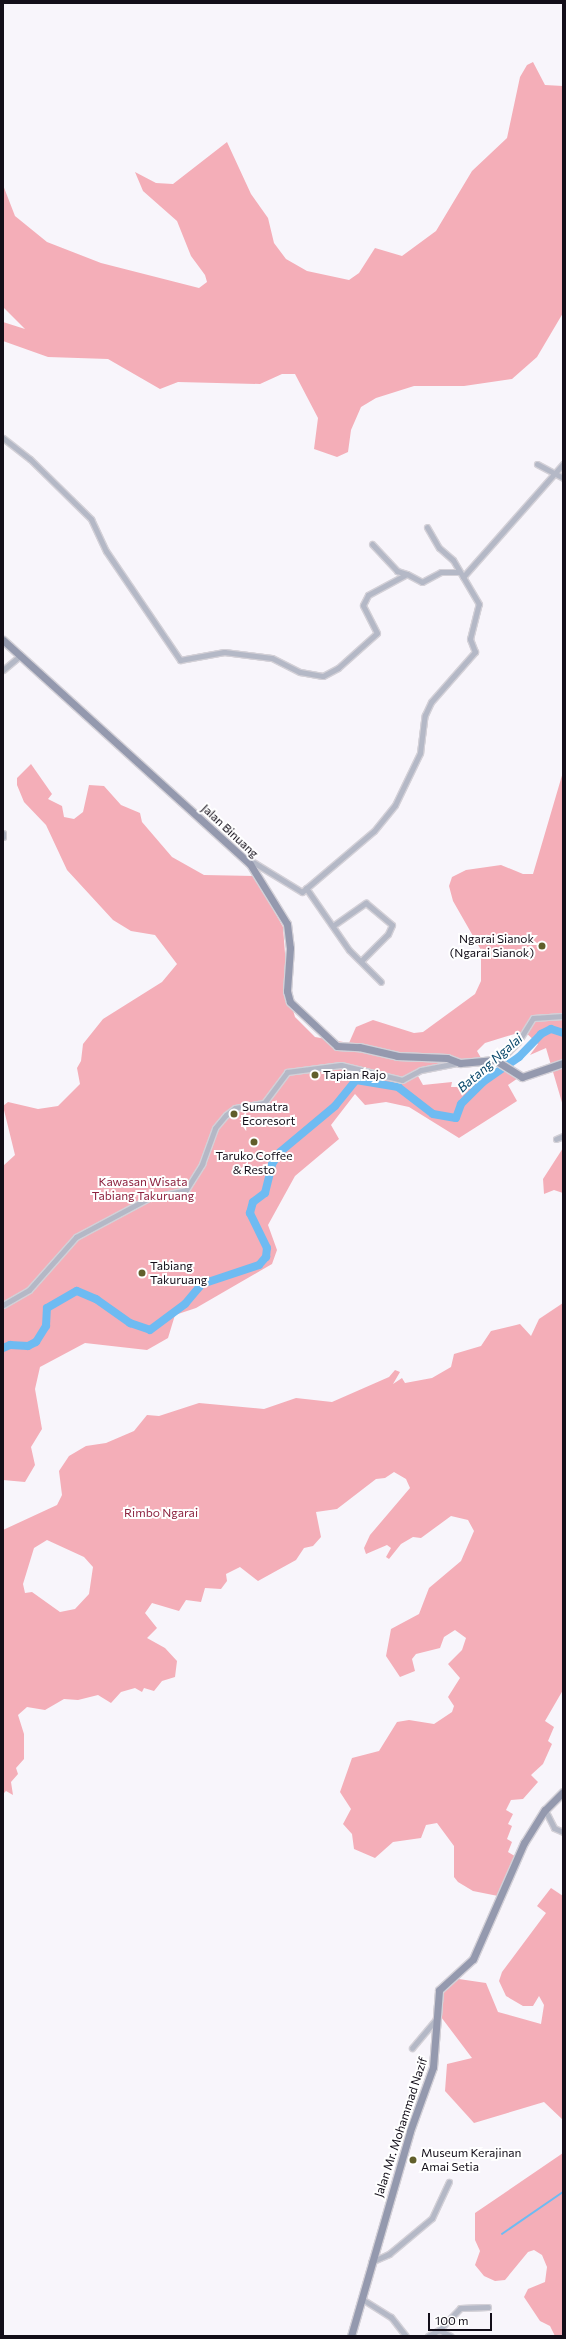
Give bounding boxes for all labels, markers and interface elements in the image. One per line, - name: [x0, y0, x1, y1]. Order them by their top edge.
- street label: Jalan Binuang: [199, 801, 261, 861]
- place label: Ngarai Sianok (Ngarai Sianok): [450, 932, 534, 960]
- marker: Ngarai Sianok (Ngarai Sianok): [537, 941, 547, 951]
- water label: Batang Ngalai: [454, 1030, 526, 1096]
- place label: Tapian Rajo: [323, 1068, 386, 1082]
- marker: Tapian Rajo: [310, 1070, 320, 1080]
- place label: Sumatra Ecoresort: [242, 1100, 295, 1128]
- marker: Sumatra Ecoresort: [229, 1109, 239, 1119]
- marker: Taruko Coffee & Resto: [249, 1137, 259, 1147]
- place label: Taruko Coffee & Resto: [215, 1149, 293, 1177]
- park label: Kawasan Wisata Tabiang Takuruang: [92, 1175, 194, 1203]
- place label: Tabiang Takuruang: [150, 1259, 207, 1287]
- marker: Tabiang Takuruang: [137, 1268, 147, 1278]
- park label: Rimbo Ngarai: [124, 1506, 198, 1520]
- street label: Jalan Mr. Mohammad Nazif: [372, 2055, 430, 2199]
- place label: Museum Kerajinan Amai Setia: [421, 2146, 521, 2174]
- marker: Museum Kerajinan Amai Setia: [408, 2155, 418, 2165]
- scale bar: [430, 2305, 494, 2331]
- text: 100 m: [435, 2313, 469, 2327]

